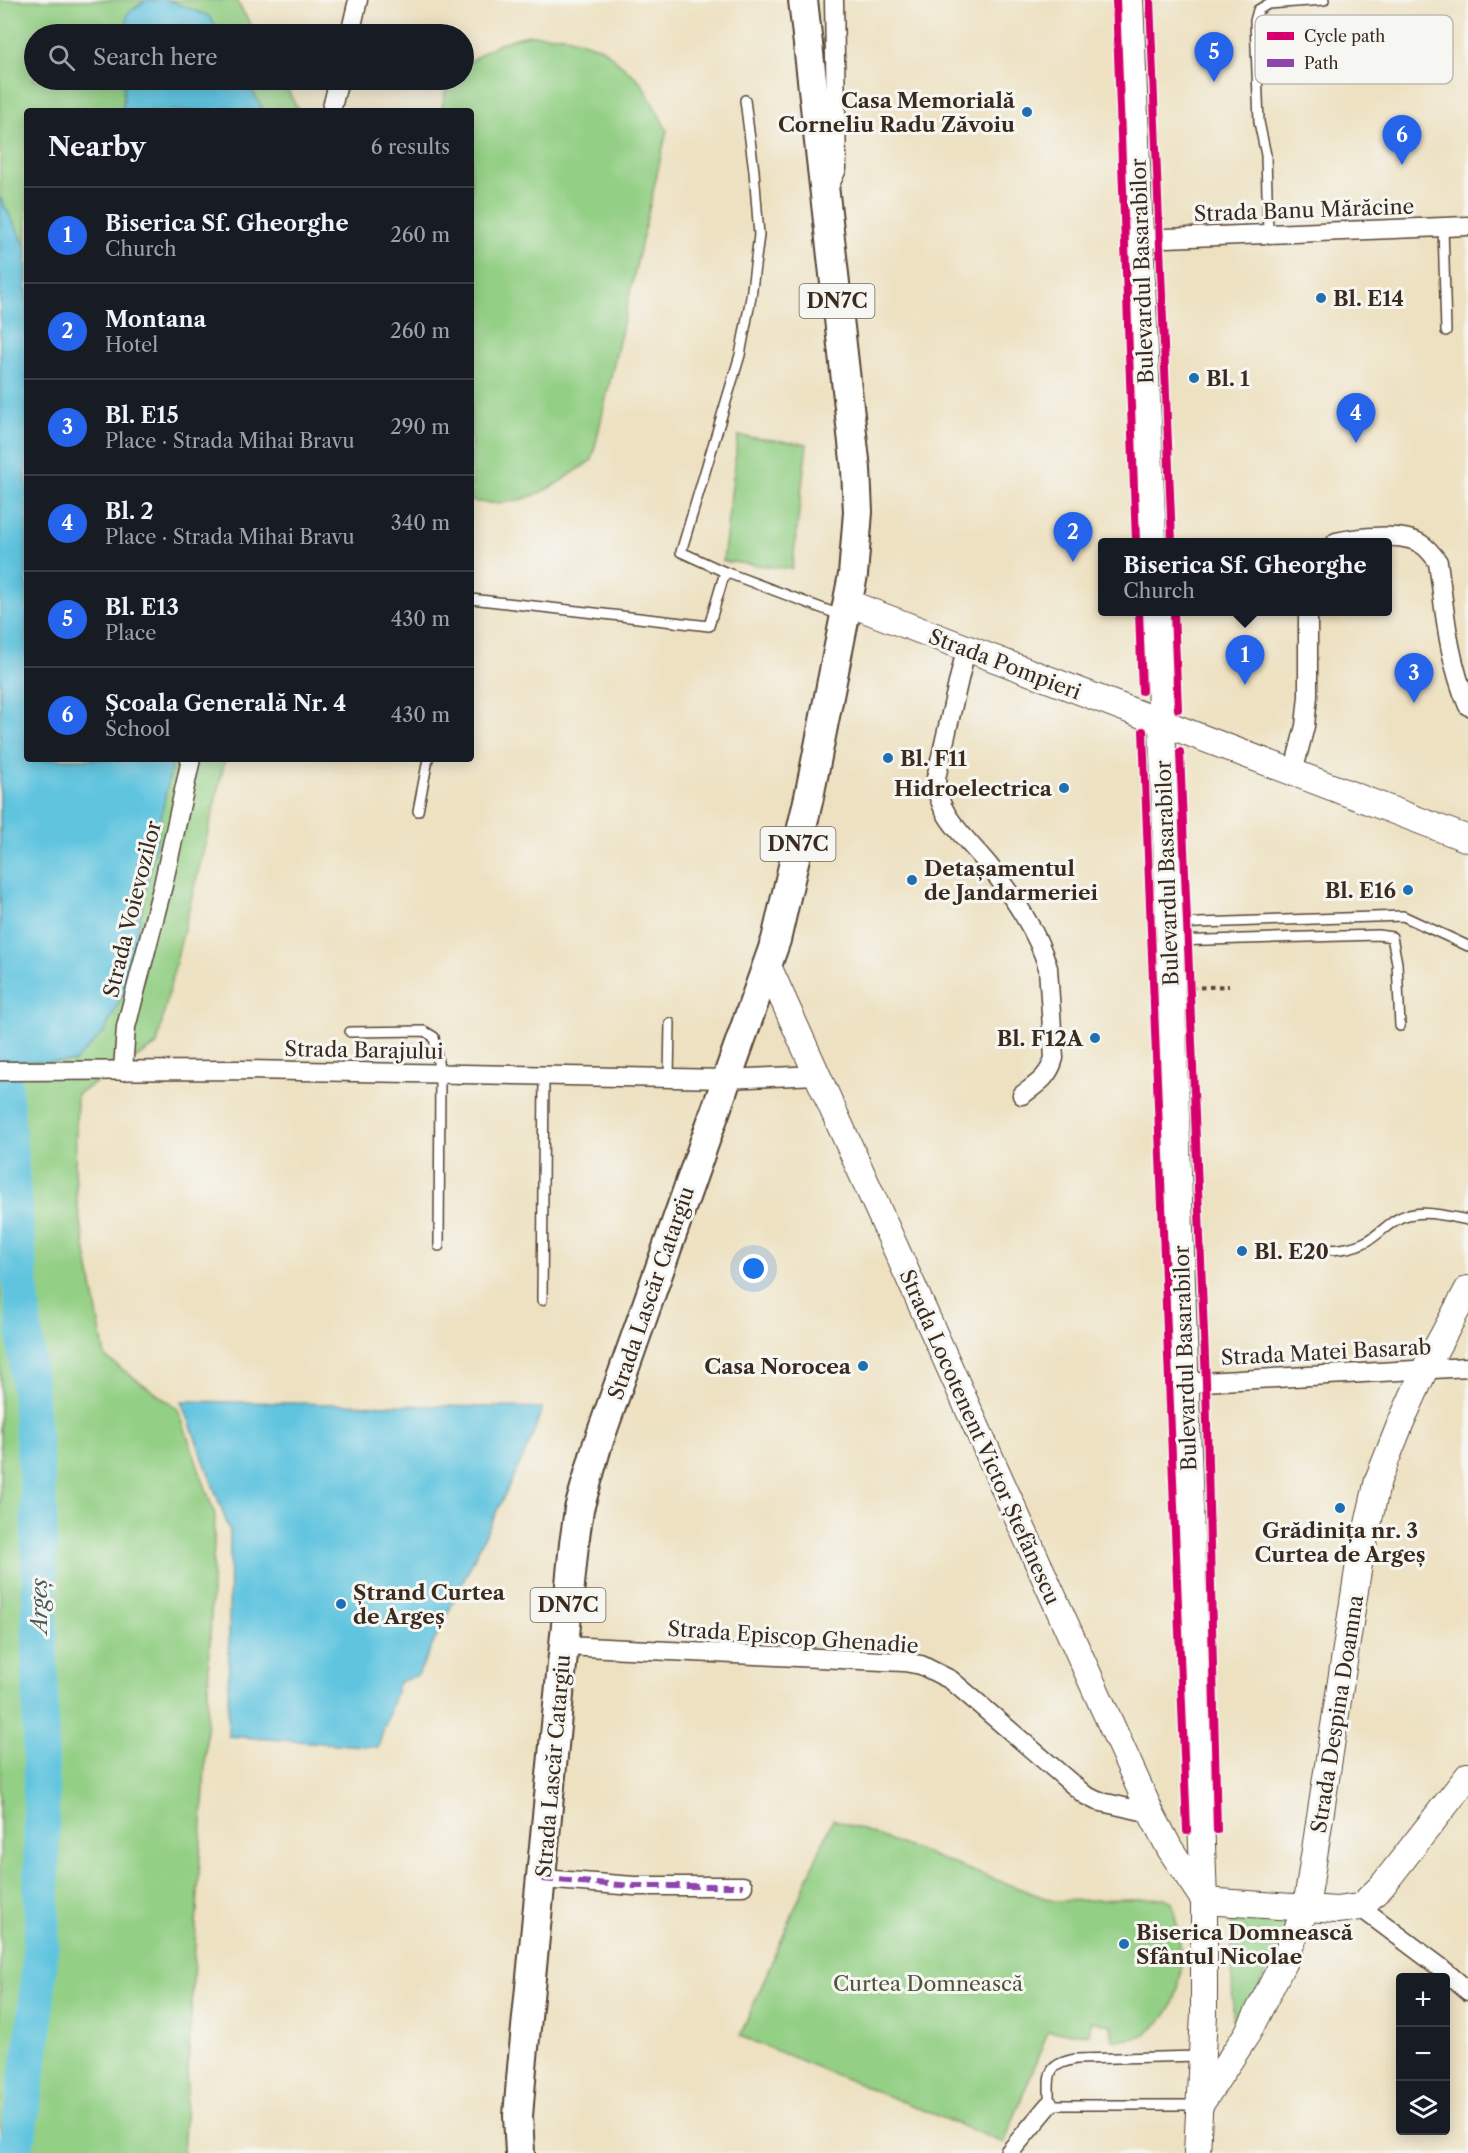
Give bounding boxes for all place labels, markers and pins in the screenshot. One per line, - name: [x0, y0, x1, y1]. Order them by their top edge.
- pin: 5: [1194, 32, 1234, 82]
- place label: Casa Memorială Corneliu Radu Zăvoiu: [778, 88, 1016, 137]
- marker: Casa Memorială Corneliu Radu Zăvoiu: [1020, 105, 1034, 119]
- pin: 6: [1382, 116, 1422, 165]
- place label: Bl. E14: [1333, 286, 1404, 311]
- marker: Bl. E14: [1314, 291, 1328, 305]
- place label: Bl. 1: [1206, 366, 1250, 391]
- marker: Bl. 1: [1187, 371, 1201, 385]
- pin: 4: [1336, 394, 1376, 443]
- pin: 2: [1054, 512, 1092, 562]
- pin: 1: [1226, 636, 1264, 685]
- pin: 3: [1394, 654, 1434, 703]
- place label: Bl. F11: [900, 746, 968, 771]
- marker: Bl. F11: [881, 751, 895, 765]
- place label: Hidroelectrica: [894, 776, 1053, 801]
- marker: Hidroelectrica: [1057, 781, 1071, 795]
- place label: Detașamentul de Jandarmeriei: [924, 856, 1099, 905]
- marker: Detașamentul de Jandarmeriei: [905, 873, 919, 887]
- place label: Bl. E16: [1325, 878, 1396, 903]
- marker: Bl. E16: [1401, 883, 1415, 897]
- place label: Bl. F12A: [997, 1026, 1084, 1051]
- marker: Bl. F12A: [1088, 1031, 1102, 1045]
- place label: Bl. E20: [1254, 1239, 1329, 1264]
- marker: Bl. E20: [1235, 1244, 1249, 1258]
- place label: Casa Norocea: [704, 1354, 852, 1379]
- marker: Casa Norocea: [856, 1359, 870, 1373]
- marker: Grădinița nr. 3 Curtea de Argeș: [1333, 1501, 1347, 1515]
- place label: Grădinița nr. 3 Curtea de Argeș: [1255, 1518, 1425, 1568]
- place label: Ștrand Curtea de Argeș: [353, 1580, 506, 1630]
- marker: Ștrand Curtea de Argeș: [334, 1597, 348, 1611]
- place label: Biserica Domnească Sfântul Nicolae: [1136, 1920, 1354, 1969]
- marker: Biserica Domnească Sfântul Nicolae: [1117, 1937, 1131, 1951]

